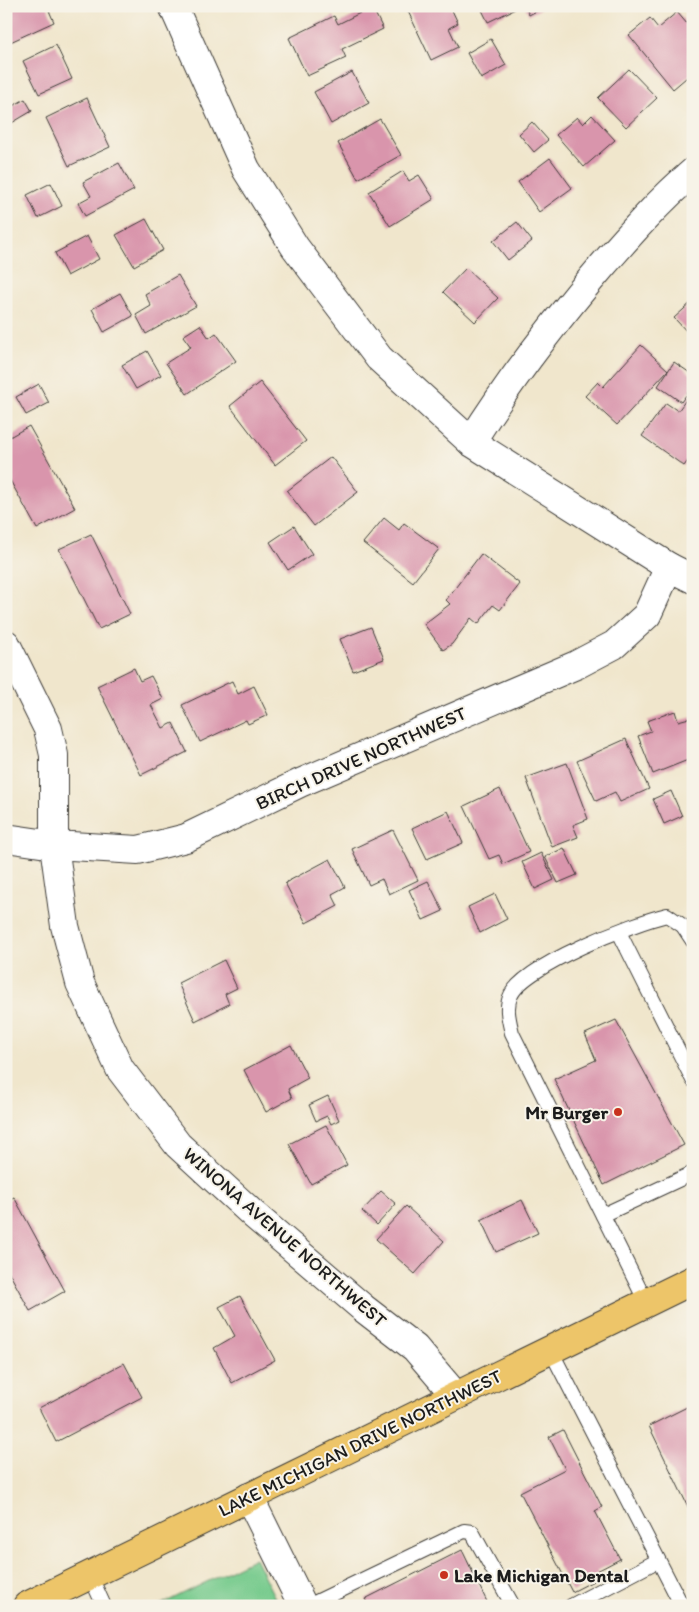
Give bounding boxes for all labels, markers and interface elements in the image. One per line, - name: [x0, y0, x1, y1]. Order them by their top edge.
- street label: BIRCH DRIVE NORTHWEST: [252, 701, 470, 815]
- place label: Mr Burger: [525, 1101, 608, 1124]
- marker: Mr Burger: [612, 1106, 624, 1118]
- street label: WINONA AVENUE NORTHWEST: [178, 1142, 392, 1332]
- street label: LAKE MICHIGAN DRIVE NORTHWEST: [215, 1364, 506, 1522]
- place label: Lake Michigan Dental: [454, 1564, 629, 1587]
- marker: Lake Michigan Dental: [438, 1569, 450, 1581]

